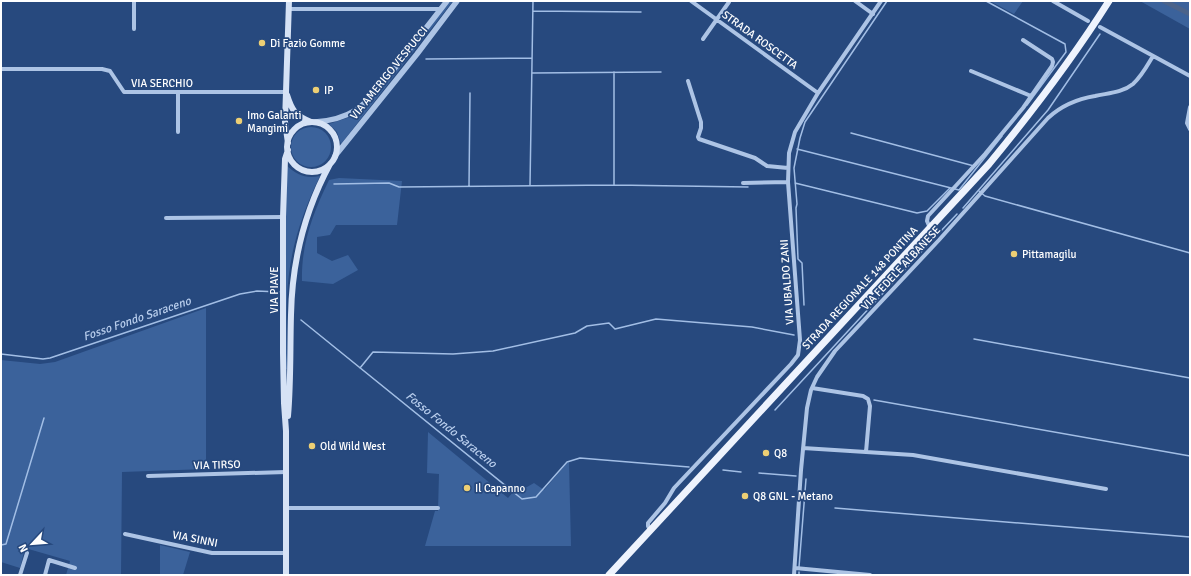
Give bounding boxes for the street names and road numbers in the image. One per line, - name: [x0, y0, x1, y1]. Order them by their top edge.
- street label: STRADA ROSCETTA: [720, 8, 801, 72]
- street label: VIA AMERIGO VESPUCCI: [348, 24, 430, 122]
- street label: VIA SERCHIO: [131, 77, 193, 90]
- street label: VIA FEDELE ALBANESE: [859, 223, 943, 313]
- street label: STRADA REGIONALE 148 PONTINA: [799, 224, 921, 352]
- street label: VIA UBALDO ZANI: [778, 239, 796, 325]
- street label: VIA PIAVE: [268, 267, 281, 313]
- street label: VIA TIRSO: [193, 458, 241, 472]
- street label: VIA SINNI: [171, 528, 219, 550]

